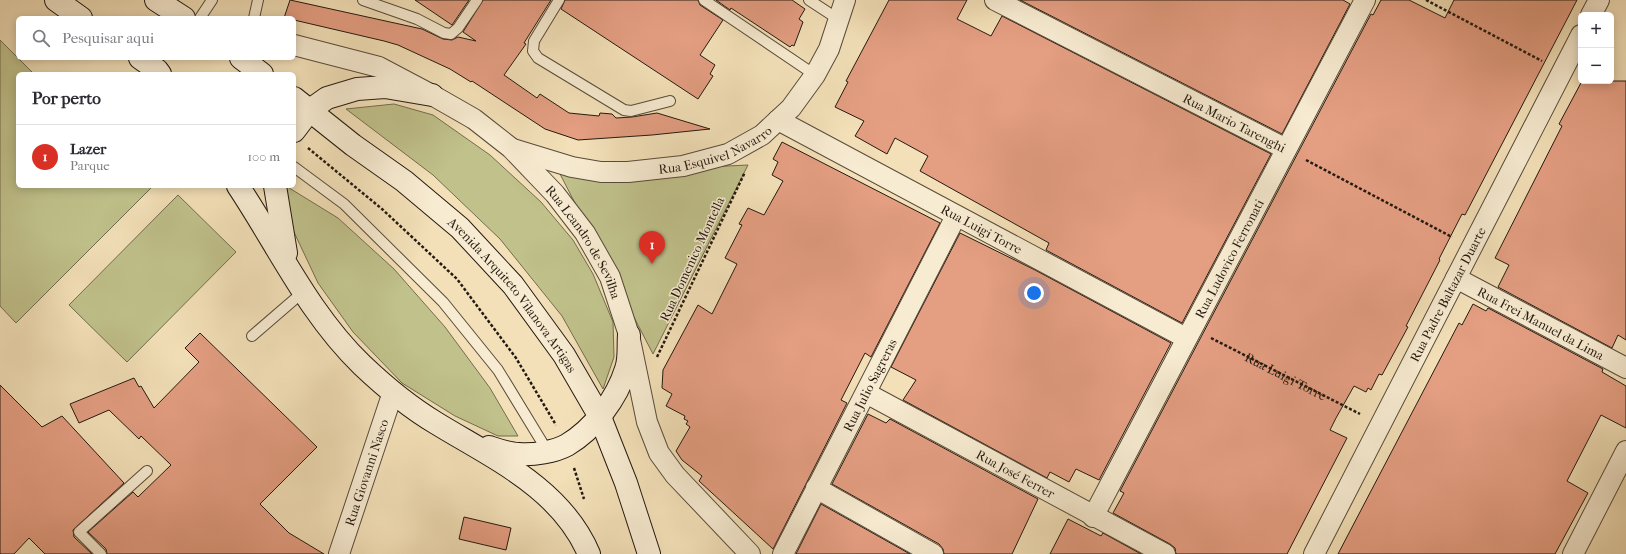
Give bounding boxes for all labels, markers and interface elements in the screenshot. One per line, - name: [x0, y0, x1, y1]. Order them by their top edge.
- map controls: [1578, 12, 1614, 84]
- button: +: [1578, 12, 1614, 48]
- search box: [16, 16, 296, 60]
- icon: search: [30, 27, 52, 49]
- text: Pesquisar aqui: [62, 29, 154, 47]
- button: −: [1578, 48, 1614, 84]
- text: Por perto: [32, 88, 101, 108]
- street label: Rua Mario Tarenghi: [1181, 90, 1288, 155]
- street label: Rua Esquivel Navarro: [658, 122, 775, 176]
- text: Lazer: [70, 140, 106, 158]
- text: 1: [43, 149, 47, 164]
- text: 100 m: [247, 149, 280, 164]
- text: Parque: [70, 158, 110, 173]
- street label: Rua Leandro de Sevilha: [543, 182, 624, 302]
- street label: Rua Domenico Montella: [657, 194, 728, 324]
- street label: Rua Ludovico Ferronati: [1192, 196, 1266, 321]
- street label: Rua Luigi Torre: [939, 201, 1025, 257]
- street label: Avenida Arquiteto Vilanova Artigas: [444, 213, 580, 375]
- street label: Rua Padre Baltazar Duarte: [1406, 224, 1489, 364]
- pin: 1: [639, 231, 665, 264]
- your location: [1024, 283, 1044, 303]
- street label: Rua Frei Manuel da Lima: [1475, 283, 1607, 363]
- street label: Rua Julio Sagreras: [840, 336, 900, 434]
- street label: Rua Luigi Torre: [1243, 349, 1330, 403]
- street label: Rua Giovanni Nasco: [341, 417, 391, 528]
- street label: Rua José Ferrer: [974, 446, 1058, 501]

